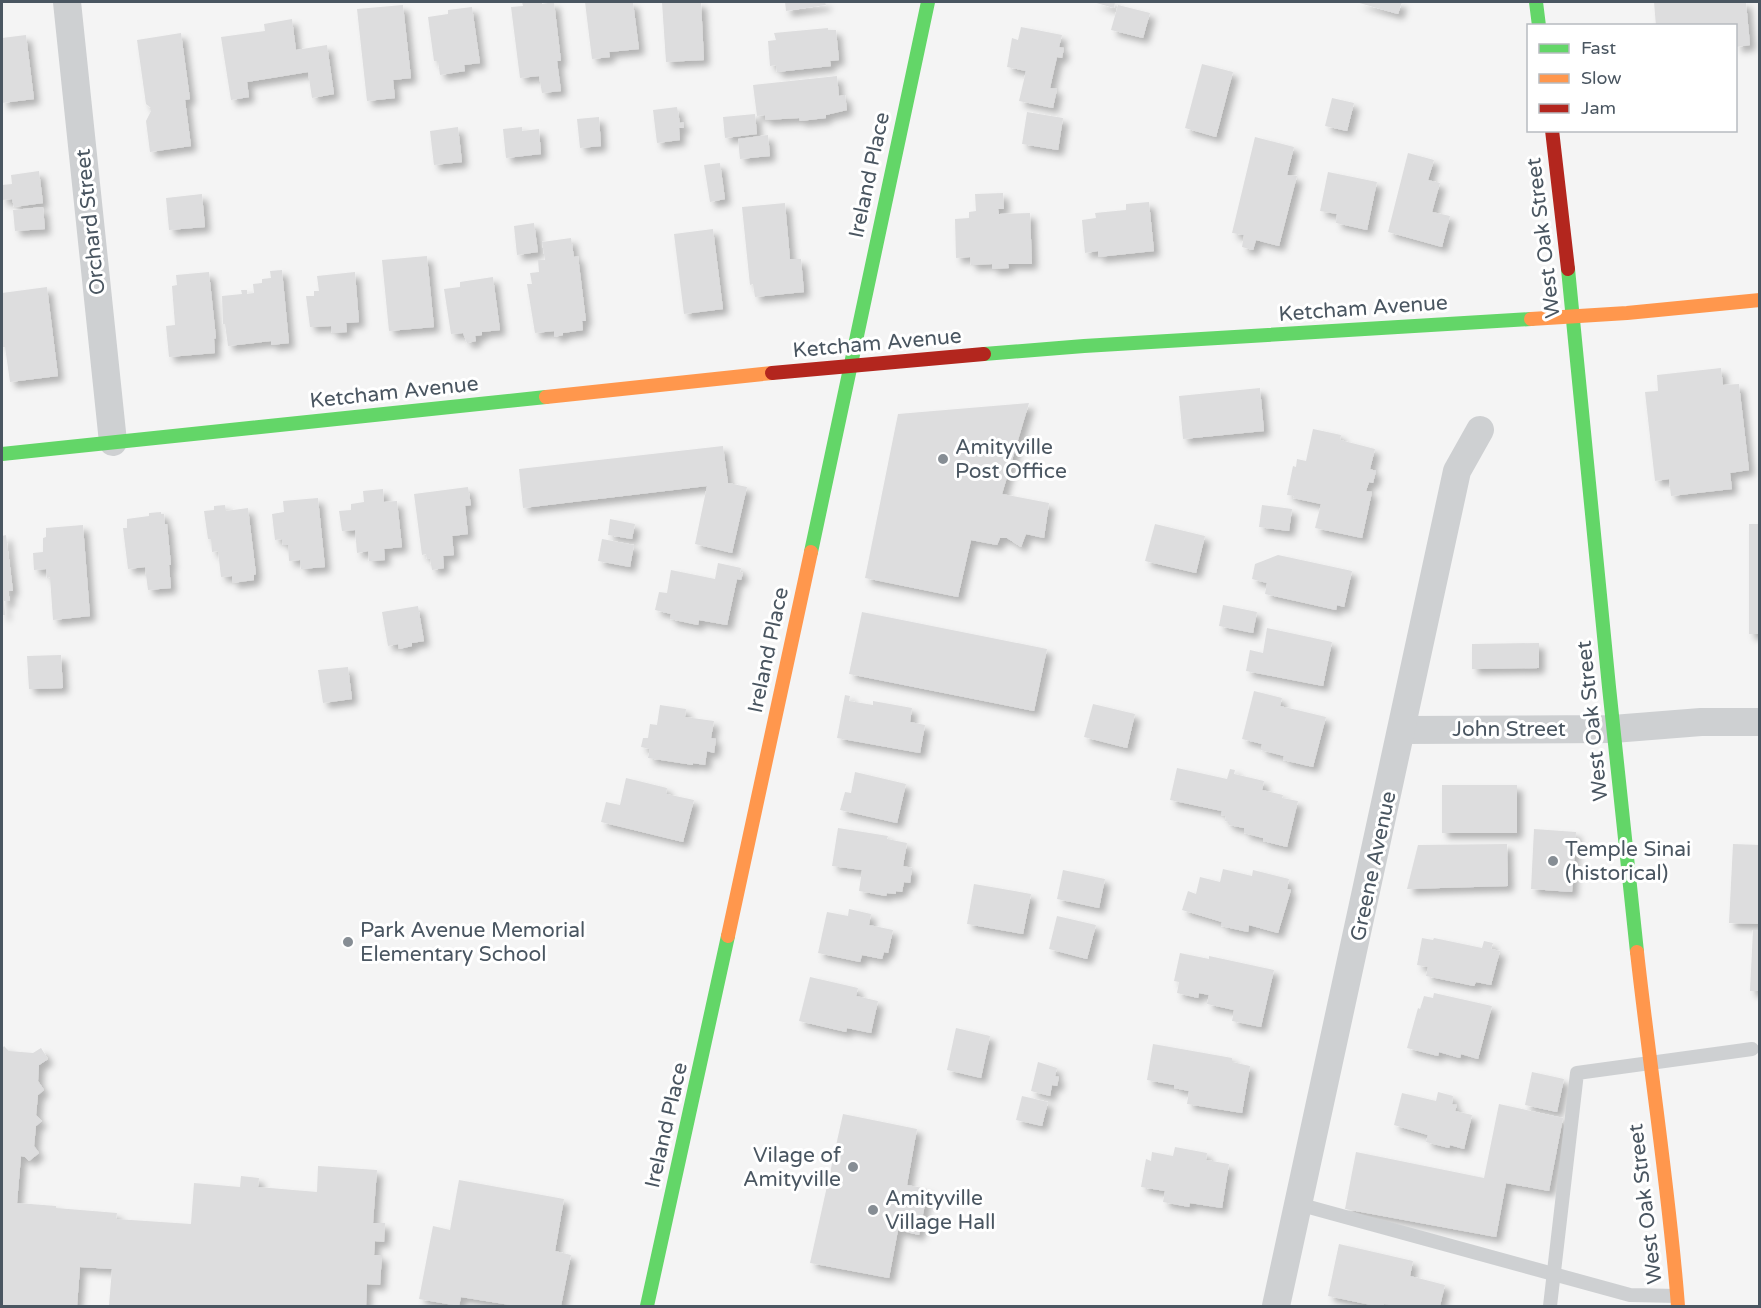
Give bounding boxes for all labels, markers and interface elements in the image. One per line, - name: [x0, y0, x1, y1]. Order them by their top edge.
- legend: [1527, 24, 1737, 132]
- text: Fast: [1581, 37, 1616, 59]
- text: Slow: [1581, 67, 1622, 89]
- text: Jam: [1581, 97, 1616, 119]
- street label: Ireland Place: [844, 110, 895, 240]
- street label: Orchard Street: [70, 148, 111, 296]
- street label: West Oak Street: [1521, 156, 1566, 319]
- street label: Ketcham Avenue: [1278, 290, 1449, 327]
- street label: Ketcham Avenue: [792, 324, 963, 363]
- street label: Ketcham Avenue: [308, 371, 480, 414]
- place label: Amityville Post Office: [955, 435, 1067, 484]
- marker: Amityville Post Office: [936, 452, 950, 466]
- street label: Ireland Place: [743, 585, 794, 715]
- street label: West Oak Street: [1572, 639, 1613, 802]
- street label: John Street: [1452, 717, 1566, 742]
- street label: Greene Avenue: [1345, 789, 1402, 943]
- place label: Temple Sinai (historical): [1565, 837, 1691, 886]
- marker: Temple Sinai (historical): [1546, 854, 1560, 868]
- place label: Park Avenue Memorial Elementary School: [360, 918, 585, 967]
- marker: Park Avenue Memorial Elementary School: [341, 935, 355, 949]
- street label: Ireland Place: [640, 1060, 693, 1190]
- street label: West Oak Street: [1623, 1122, 1668, 1285]
- place label: Vilage of Amityville: [743, 1143, 841, 1192]
- marker: Vilage of Amityville: [846, 1160, 860, 1174]
- place label: Amityville Village Hall: [885, 1186, 996, 1235]
- marker: Amityville Village Hall: [866, 1203, 880, 1217]

